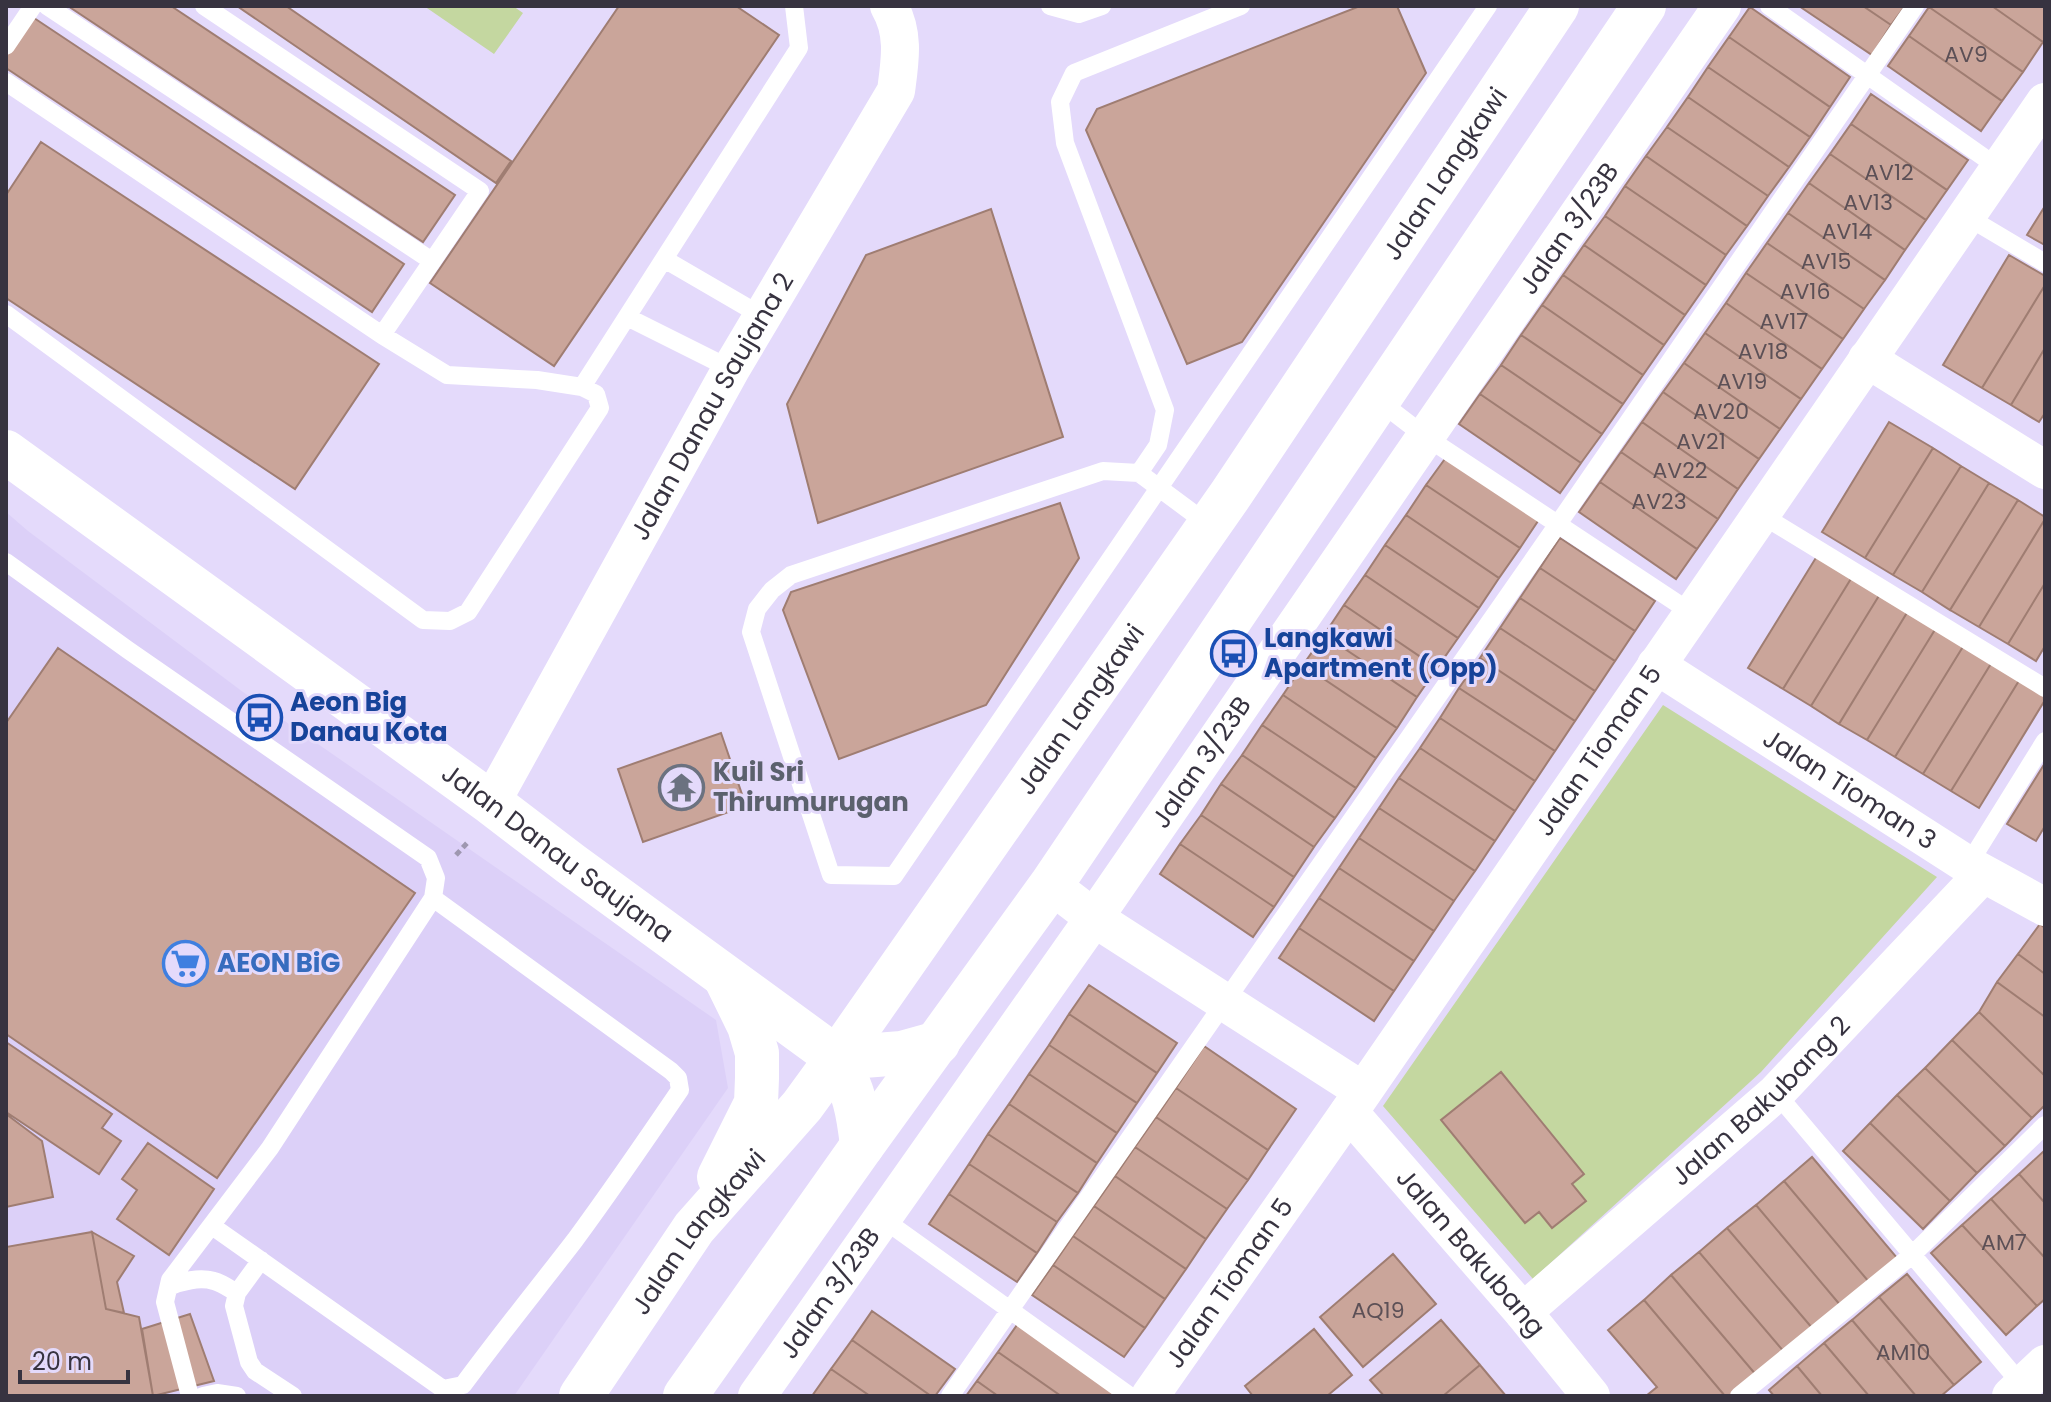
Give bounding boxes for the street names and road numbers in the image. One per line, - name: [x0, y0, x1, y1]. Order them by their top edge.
- street label: Jalan Langkawi: [1374, 80, 1516, 267]
- street label: Jalan 3/23B: [1511, 155, 1627, 302]
- street label: Jalan Danau Saujana 2: [622, 266, 802, 547]
- street label: Jalan Langkawi: [1008, 617, 1153, 802]
- street label: Jalan Tioman 5: [1527, 658, 1670, 843]
- street label: Jalan 3/23B: [1143, 689, 1259, 835]
- street label: Jalan Tioman 3: [1756, 720, 1943, 858]
- street label: Jalan Danau Saujana: [434, 755, 681, 951]
- street label: Jalan Bakubang 2: [1663, 1008, 1858, 1194]
- street label: Jalan Langkawi: [623, 1141, 774, 1322]
- street label: Jalan Bakubang: [1388, 1161, 1554, 1344]
- street label: Jalan Tioman 5: [1157, 1191, 1301, 1375]
- street label: Jalan 3/23B: [771, 1220, 888, 1366]

